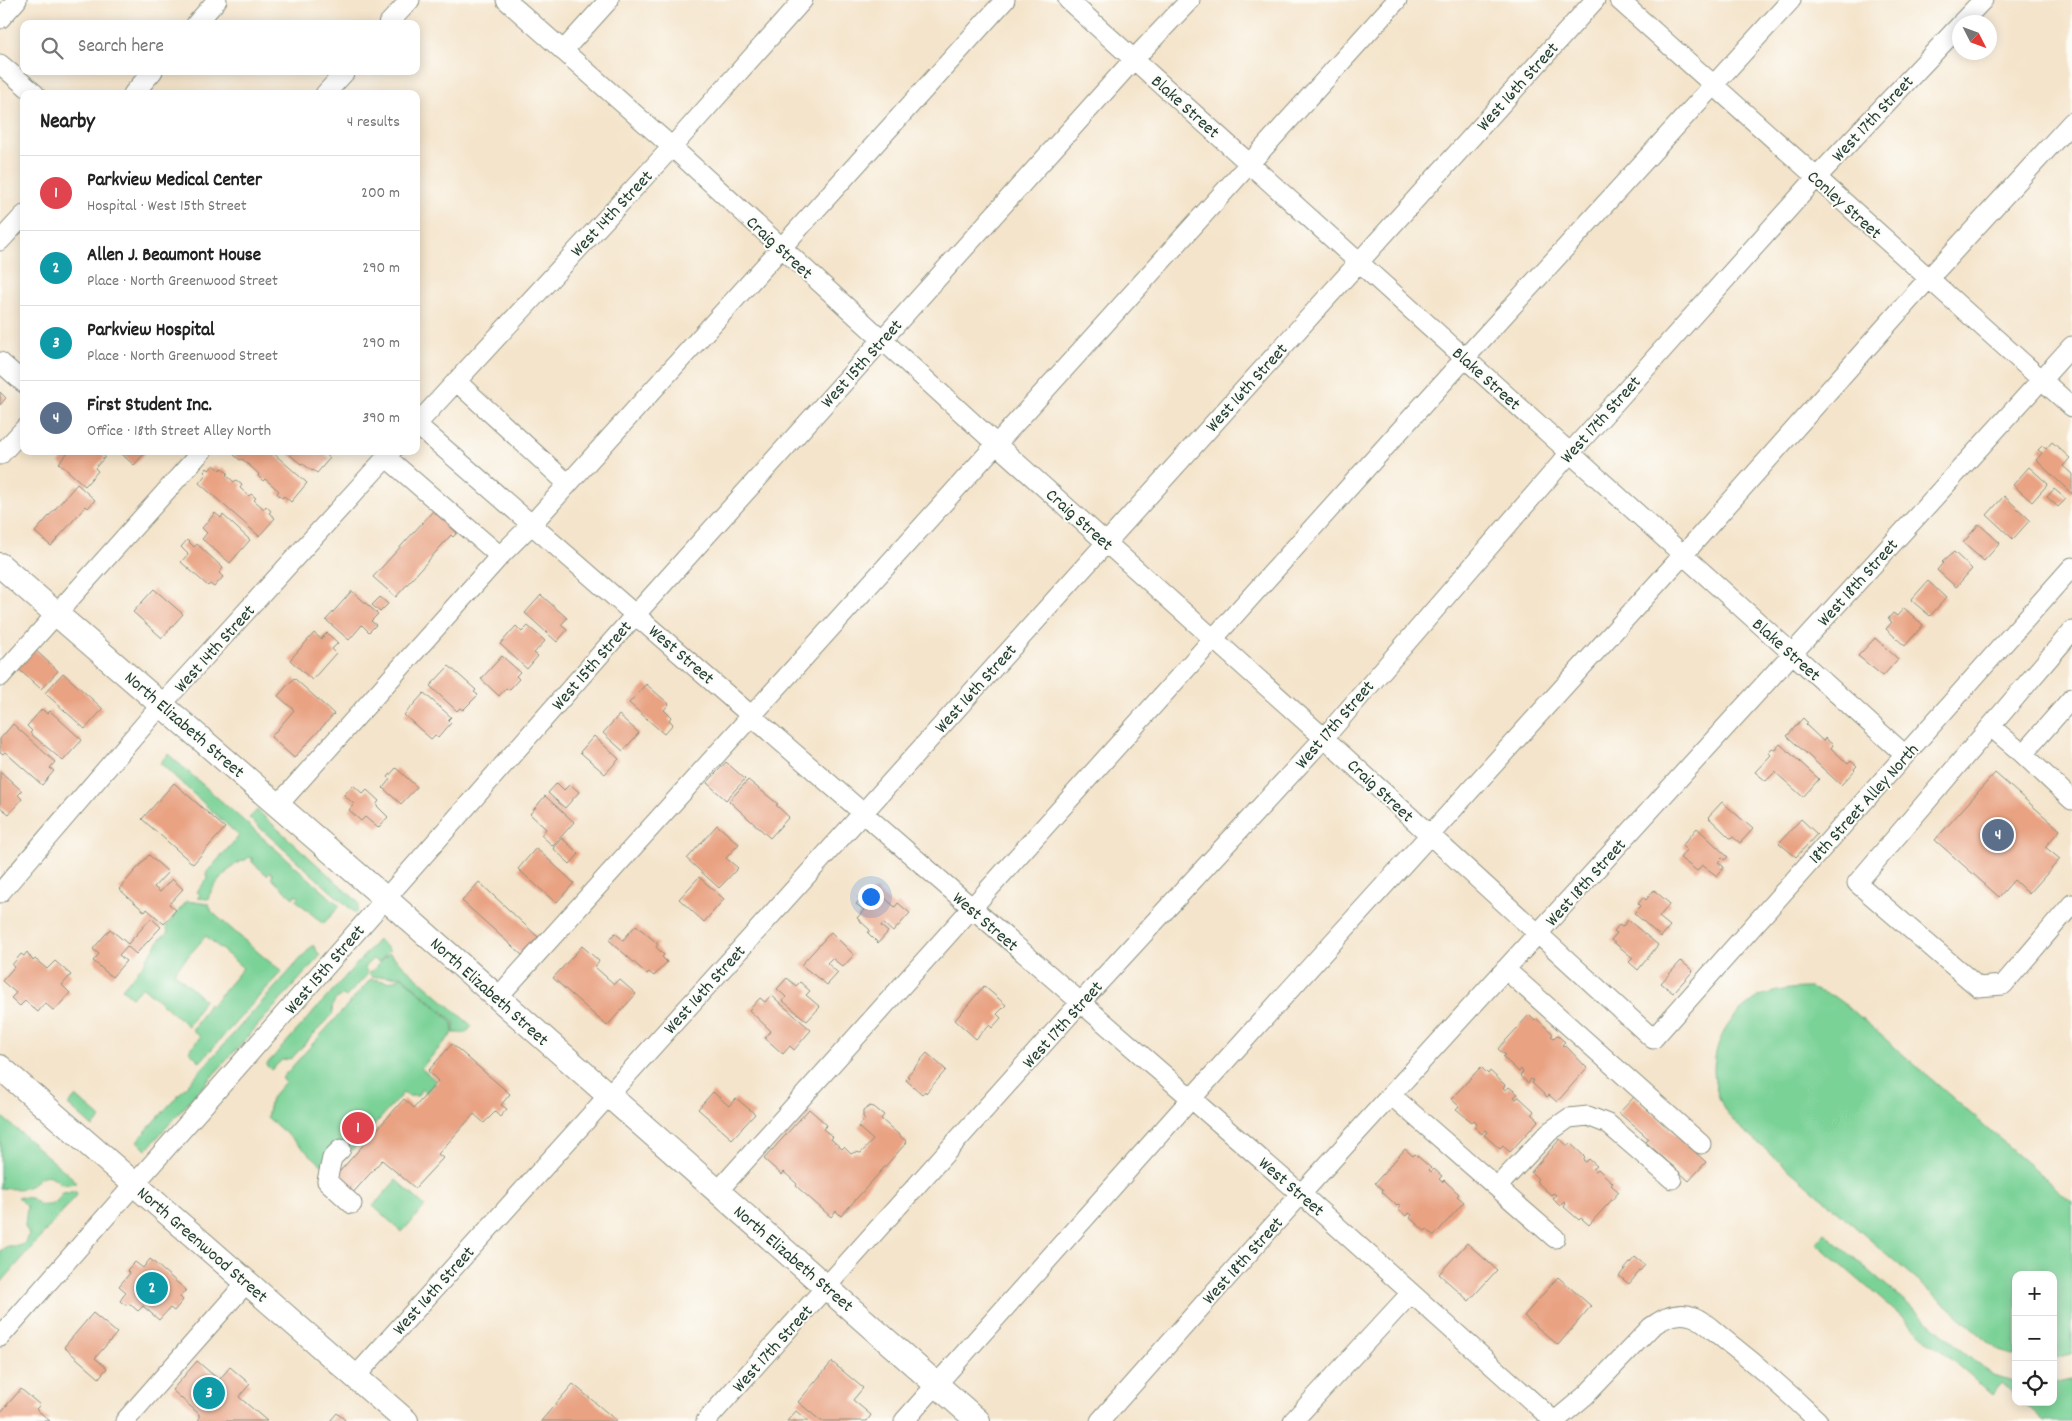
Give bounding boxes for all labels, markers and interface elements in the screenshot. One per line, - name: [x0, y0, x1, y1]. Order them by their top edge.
- north arrow: [1952, 15, 1997, 60]
- search box: [20, 20, 420, 75]
- icon: search: [38, 34, 66, 62]
- text: Search here: [78, 34, 164, 61]
- street label: West 16th Street: [1472, 37, 1566, 138]
- street label: Blake Street: [1145, 70, 1224, 146]
- street label: West 17th Street: [1827, 71, 1921, 169]
- text: Nearby: [40, 108, 95, 138]
- text: 4 results: [347, 111, 400, 134]
- street label: West 14th Street: [566, 165, 660, 264]
- street label: Conley Street: [1801, 166, 1886, 246]
- text: Parkview Medical Center: [87, 168, 262, 195]
- text: 1: [54, 182, 58, 205]
- text: 200 m: [361, 182, 400, 205]
- text: Hospital · West 15th Street: [87, 195, 247, 218]
- street label: Craig Street: [739, 211, 817, 287]
- text: Allen J. Beaumont House: [87, 243, 261, 270]
- text: 2: [53, 257, 60, 280]
- text: 290 m: [362, 257, 400, 280]
- text: Place · North Greenwood Street: [87, 270, 278, 293]
- street label: West 15th Street: [816, 315, 910, 415]
- text: Parkview Hospital: [87, 318, 215, 345]
- text: 3: [52, 332, 60, 355]
- text: 290 m: [362, 332, 400, 355]
- street label: West 16th Street: [1201, 338, 1295, 439]
- street label: Blake Street: [1446, 342, 1525, 418]
- text: Place · North Greenwood Street: [87, 345, 278, 368]
- street label: West 17th Street: [1556, 371, 1648, 470]
- text: First Student Inc.: [87, 393, 212, 420]
- text: 4: [53, 407, 59, 430]
- text: 390 m: [362, 407, 400, 430]
- text: Office · 18th Street Alley North: [87, 420, 271, 443]
- street label: Craig Street: [1039, 484, 1118, 558]
- street label: West 18th Street: [1813, 534, 1905, 633]
- street label: West 14th Street: [170, 600, 262, 699]
- street label: Blake Street: [1746, 613, 1825, 689]
- street label: West 15th Street: [547, 616, 639, 717]
- street label: West Street: [642, 620, 719, 692]
- street label: West 16th Street: [930, 639, 1024, 740]
- street label: North Elizabeth Street: [118, 667, 249, 785]
- street label: West 17th Street: [1290, 676, 1382, 775]
- street label: 18th Street Alley North: [1804, 739, 1926, 870]
- street label: Craig Street: [1340, 754, 1418, 830]
- pin: 4: [1982, 816, 2014, 854]
- street label: West 18th Street: [1541, 834, 1633, 933]
- your location: [858, 884, 884, 910]
- street label: West Street: [946, 887, 1023, 959]
- street label: West 15th Street: [280, 920, 372, 1021]
- street label: North Elizabeth Street: [423, 933, 553, 1053]
- street label: West 16th Street: [659, 940, 753, 1041]
- street label: West 17th Street: [1018, 976, 1110, 1075]
- pin: 1: [342, 1109, 374, 1147]
- street label: West Street: [1252, 1152, 1329, 1224]
- street label: North Greenwood Street: [130, 1182, 273, 1310]
- street label: North Elizabeth Street: [727, 1201, 858, 1319]
- street label: West 18th Street: [1198, 1212, 1290, 1311]
- street label: West 16th Street: [388, 1241, 482, 1342]
- pin: 2: [136, 1269, 168, 1307]
- map controls: [2012, 1271, 2057, 1406]
- button: +: [2012, 1271, 2057, 1316]
- street label: West 17th Street: [728, 1300, 820, 1399]
- button: −: [2012, 1316, 2057, 1361]
- button: locate: [2012, 1361, 2057, 1406]
- pin: 3: [193, 1374, 225, 1412]

